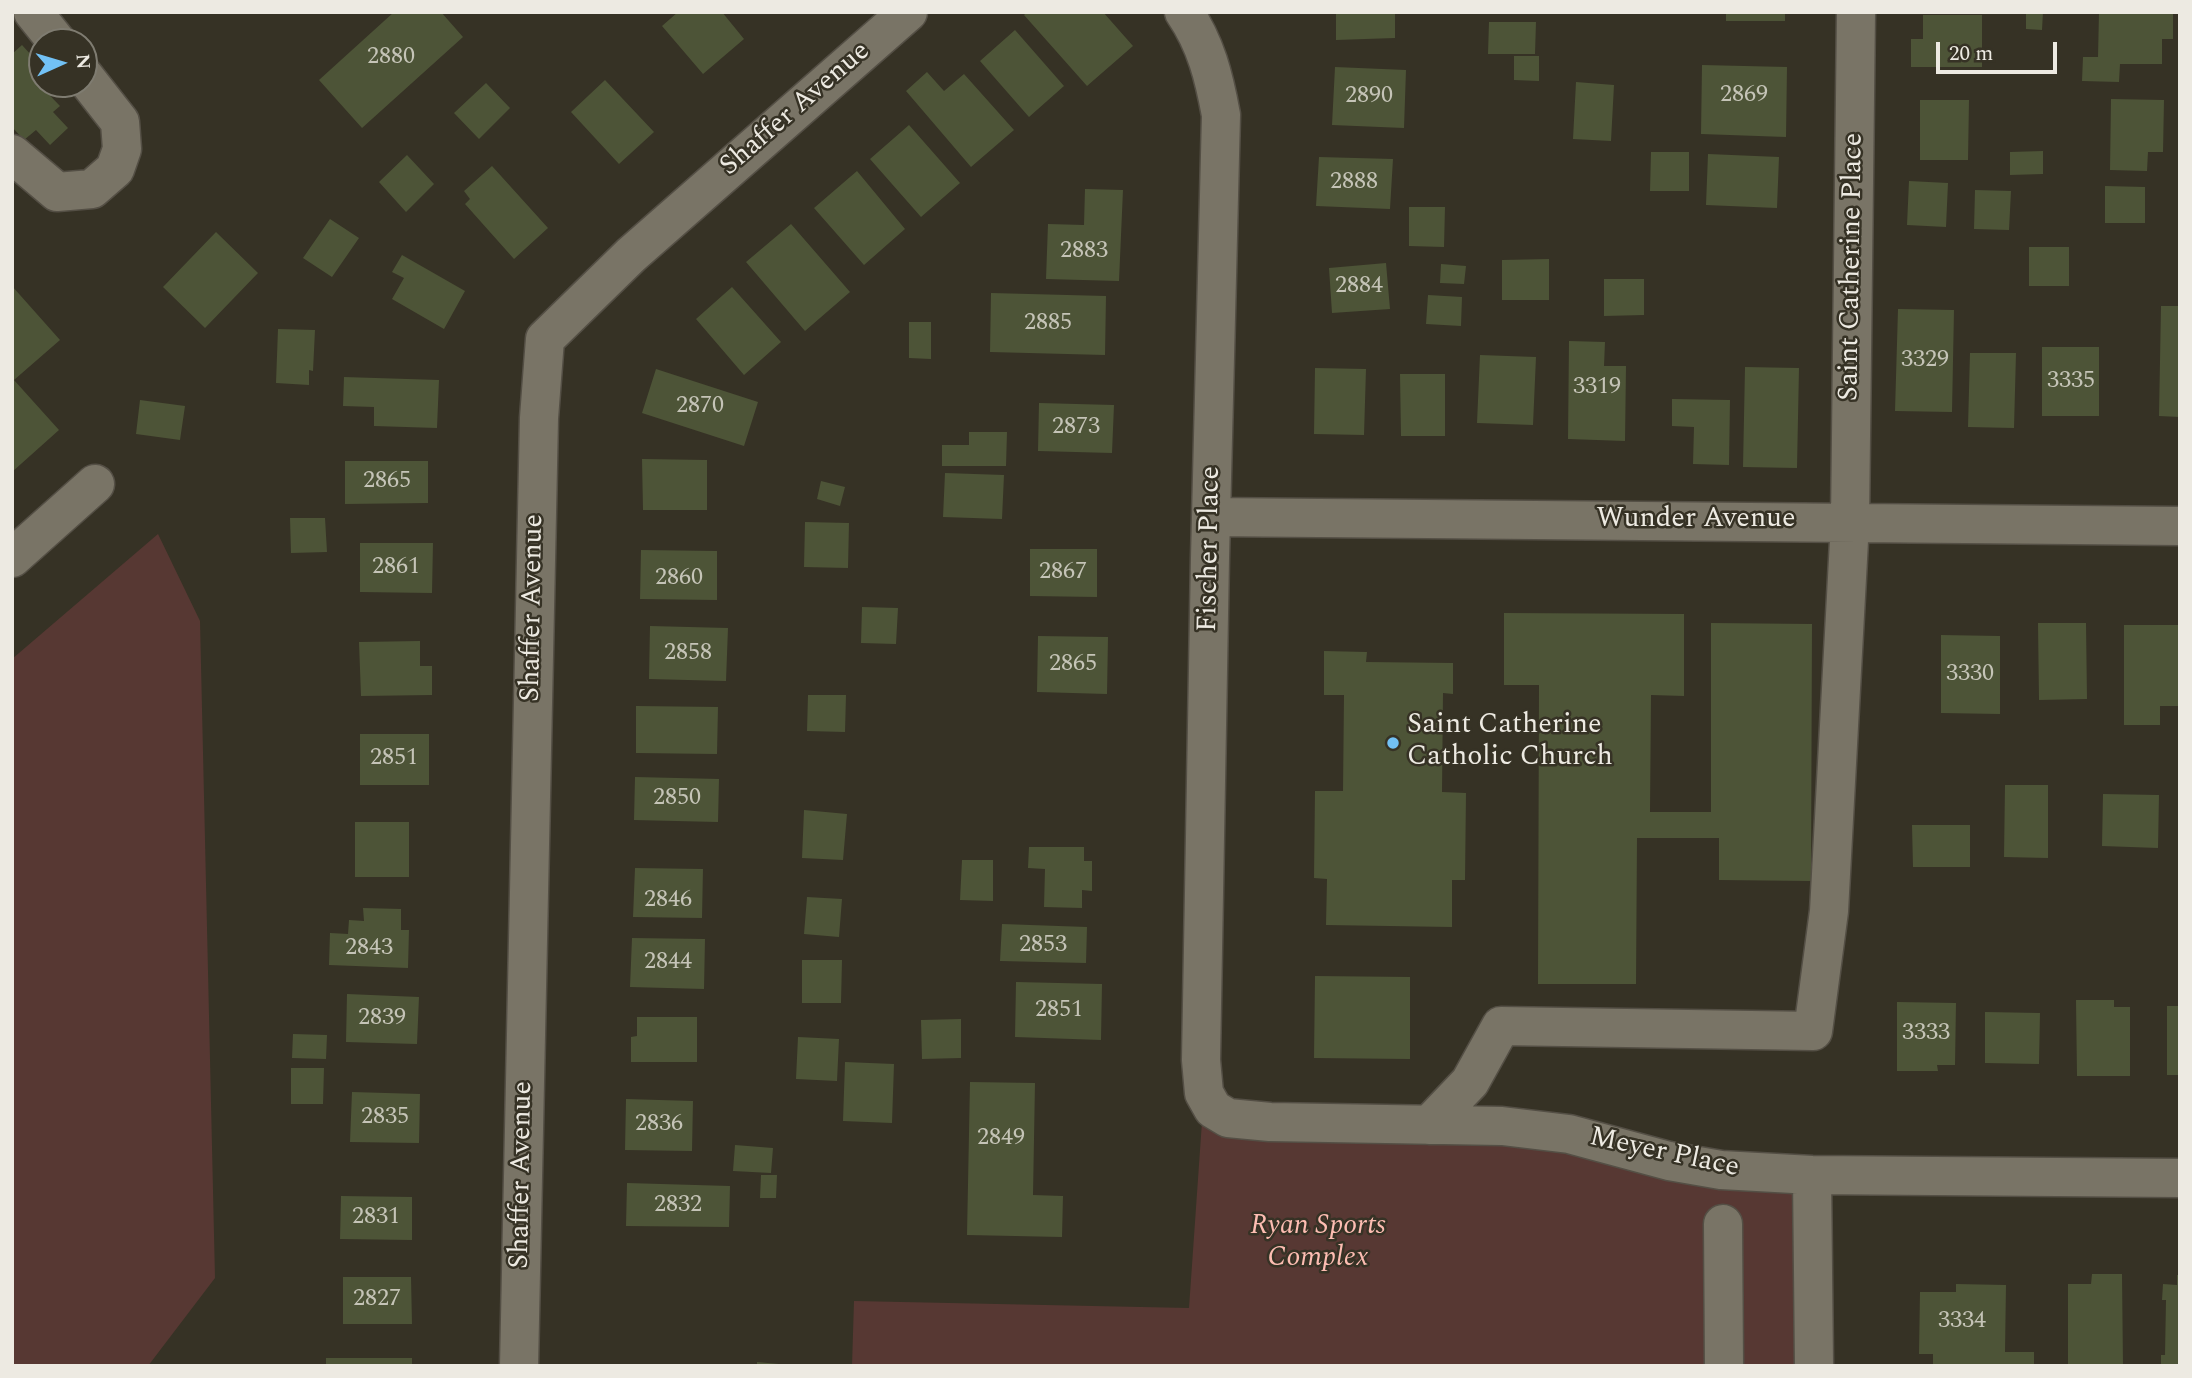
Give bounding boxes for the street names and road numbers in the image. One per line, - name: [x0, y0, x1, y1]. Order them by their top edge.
- street label: Shaffer Avenue: [714, 36, 878, 184]
- street label: Saint Catherine Place: [1834, 133, 1872, 401]
- street label: Fischer Place: [1193, 466, 1229, 632]
- street label: Wunder Avenue: [1597, 504, 1795, 538]
- street label: Shaffer Avenue: [516, 514, 552, 702]
- street label: Shaffer Avenue: [505, 1081, 541, 1269]
- street label: Meyer Place: [1586, 1122, 1742, 1186]

